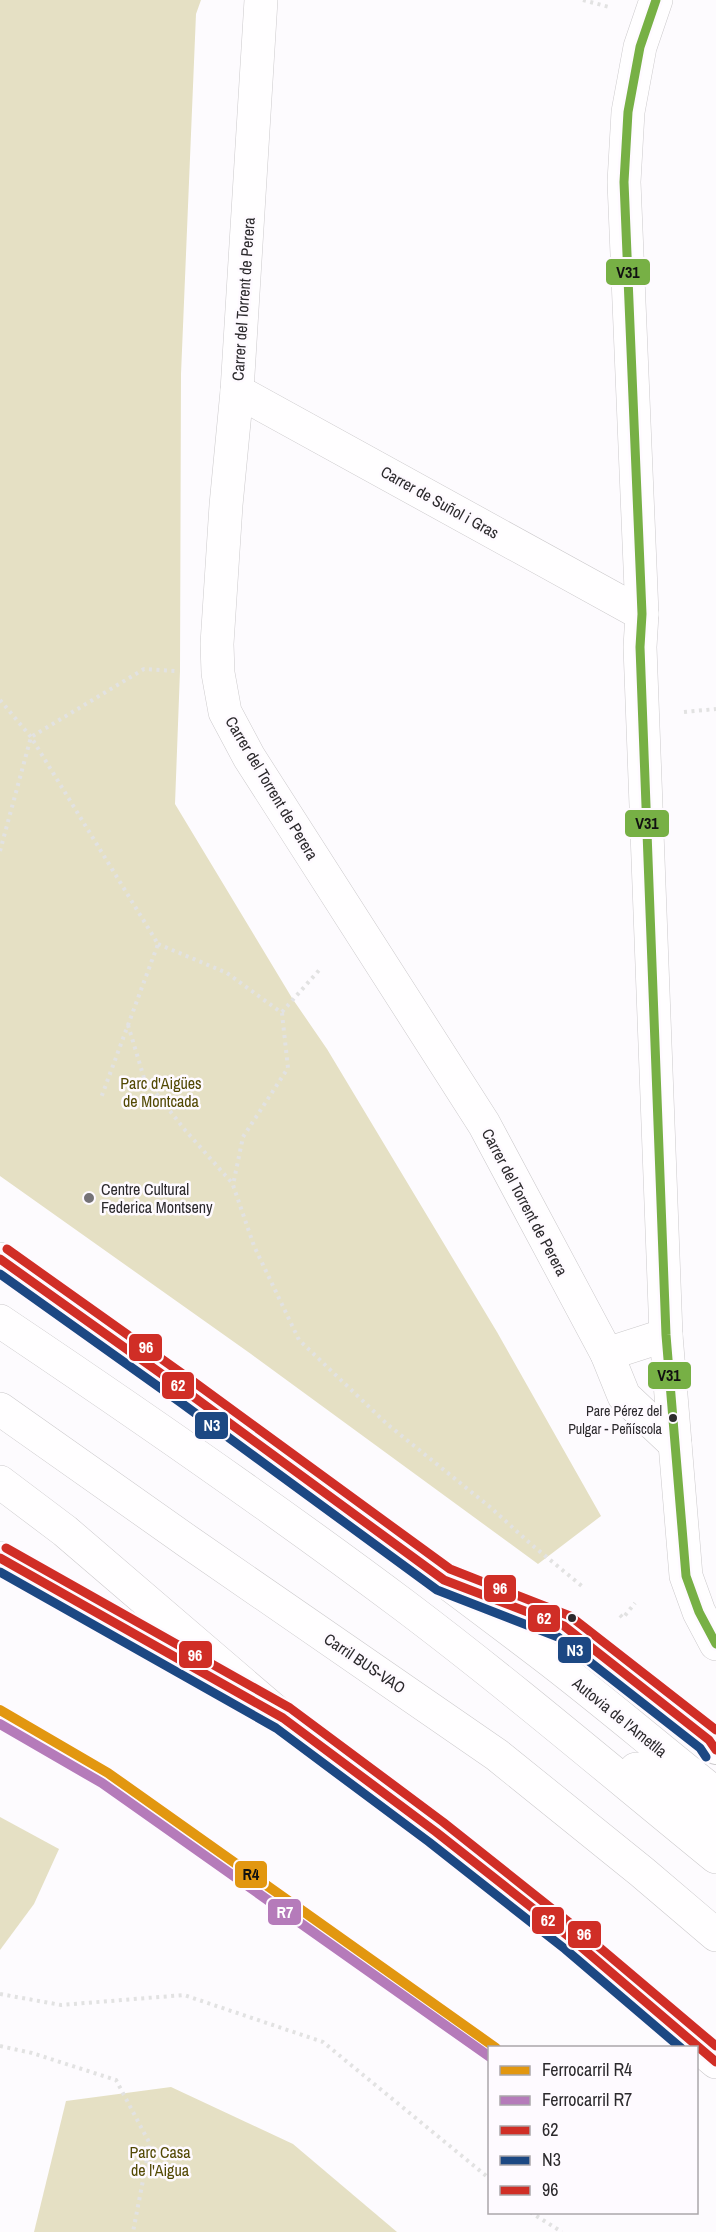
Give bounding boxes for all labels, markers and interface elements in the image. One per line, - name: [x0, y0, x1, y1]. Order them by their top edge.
- street label: Carrer del Torrent de Perera: [226, 216, 260, 381]
- line badge: V31: [605, 258, 651, 286]
- text: V31: [616, 261, 640, 283]
- street label: Carrer de Suñol i Gras: [377, 460, 503, 544]
- street label: Carrer del Torrent de Perera: [220, 712, 324, 864]
- line badge: V31: [624, 809, 670, 838]
- text: V31: [635, 812, 659, 834]
- park label: Parc d'Aigües de Montcada: [120, 1072, 202, 1112]
- street label: Carrer del Torrent de Perera: [477, 1125, 574, 1280]
- place label: Centre Cultural Federica Montseny: [101, 1178, 213, 1218]
- marker: Centre Cultural Federica Montseny: [82, 1191, 96, 1205]
- line badge: 96: [128, 1333, 163, 1362]
- text: 96: [139, 1336, 153, 1358]
- line badge: V31: [647, 1361, 692, 1390]
- text: V31: [657, 1364, 681, 1386]
- line badge: 62: [161, 1371, 195, 1400]
- text: 62: [171, 1374, 185, 1396]
- place label: Pare Pérez del Pulgar - Peñíscola: [568, 1402, 663, 1438]
- line badge: N3: [194, 1411, 229, 1440]
- marker: Pare Pérez del Pulgar - Peñíscola: [667, 1412, 679, 1424]
- text: N3: [204, 1414, 220, 1436]
- line badge: 96: [483, 1574, 517, 1603]
- text: 96: [493, 1577, 507, 1599]
- line badge: 62: [527, 1604, 561, 1633]
- text: 62: [537, 1607, 551, 1629]
- unlabelled marker: [566, 1612, 578, 1624]
- street label: Carril BUS-VAO: [320, 1628, 410, 1698]
- line badge: N3: [557, 1636, 592, 1664]
- text: N3: [567, 1639, 583, 1661]
- line badge: 96: [178, 1640, 213, 1669]
- text: 96: [188, 1644, 202, 1666]
- street label: Autovia de l'Ametlla: [567, 1671, 672, 1762]
- line badge: R4: [234, 1860, 268, 1889]
- text: R4: [243, 1863, 260, 1885]
- line badge: R7: [267, 1898, 302, 1926]
- text: R7: [277, 1901, 293, 1923]
- line badge: 62: [531, 1906, 565, 1935]
- text: 62: [541, 1909, 555, 1931]
- line badge: 96: [567, 1920, 602, 1949]
- text: 96: [577, 1923, 591, 1945]
- legend: [488, 2046, 698, 2214]
- text: Ferrocarril R4: [542, 2057, 632, 2082]
- text: Ferrocarril R7: [542, 2087, 632, 2112]
- text: 62: [542, 2117, 558, 2142]
- park label: Parc Casa de l'Aigua: [129, 2141, 191, 2181]
- text: N3: [542, 2147, 561, 2172]
- text: 96: [542, 2177, 558, 2202]

